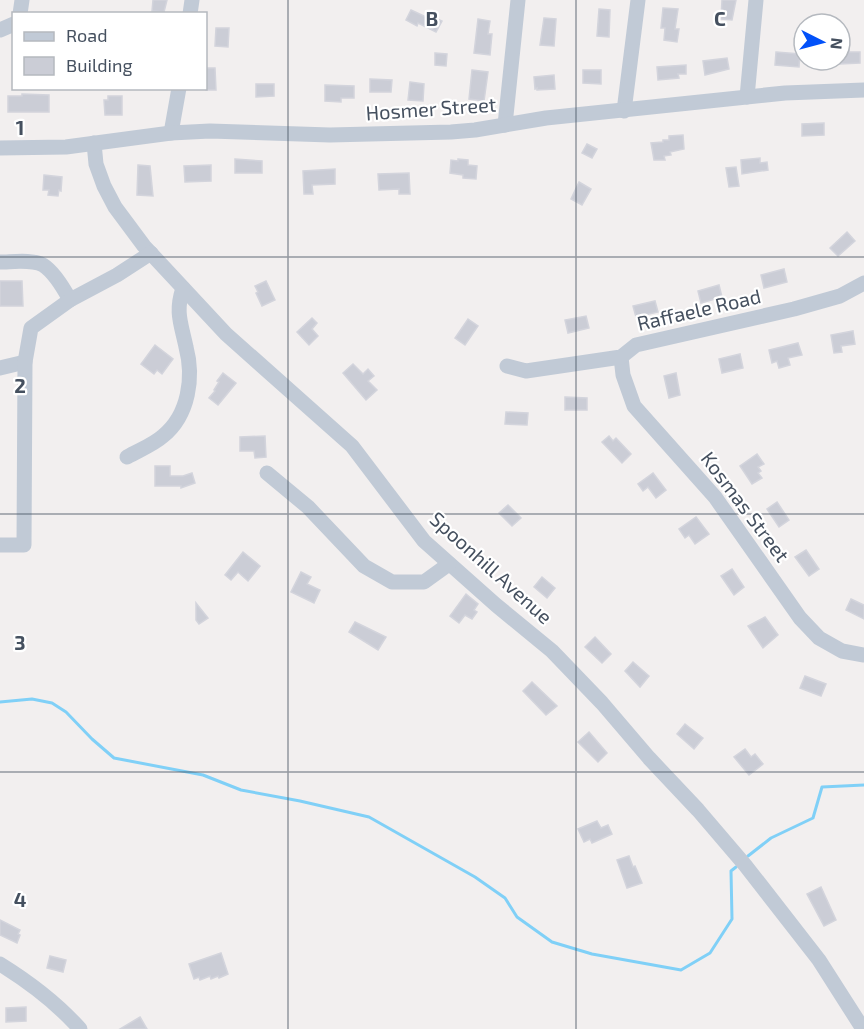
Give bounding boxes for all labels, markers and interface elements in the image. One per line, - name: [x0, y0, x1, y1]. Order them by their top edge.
- text: B: [426, 6, 438, 30]
- text: C: [714, 6, 726, 30]
- legend: [12, 12, 207, 90]
- north arrow: [792, 12, 852, 72]
- text: Road: [66, 24, 107, 46]
- text: N: [827, 37, 847, 50]
- text: Building: [66, 54, 133, 76]
- street label: Hosmer Street: [365, 91, 497, 125]
- text: 1: [16, 115, 24, 139]
- street label: Raffaele Road: [634, 283, 763, 335]
- text: 2: [14, 373, 26, 397]
- street label: Kosmas Street: [697, 447, 795, 567]
- street label: Spoonhill Avenue: [426, 506, 558, 628]
- text: 3: [14, 630, 26, 654]
- text: 4: [14, 887, 27, 911]

